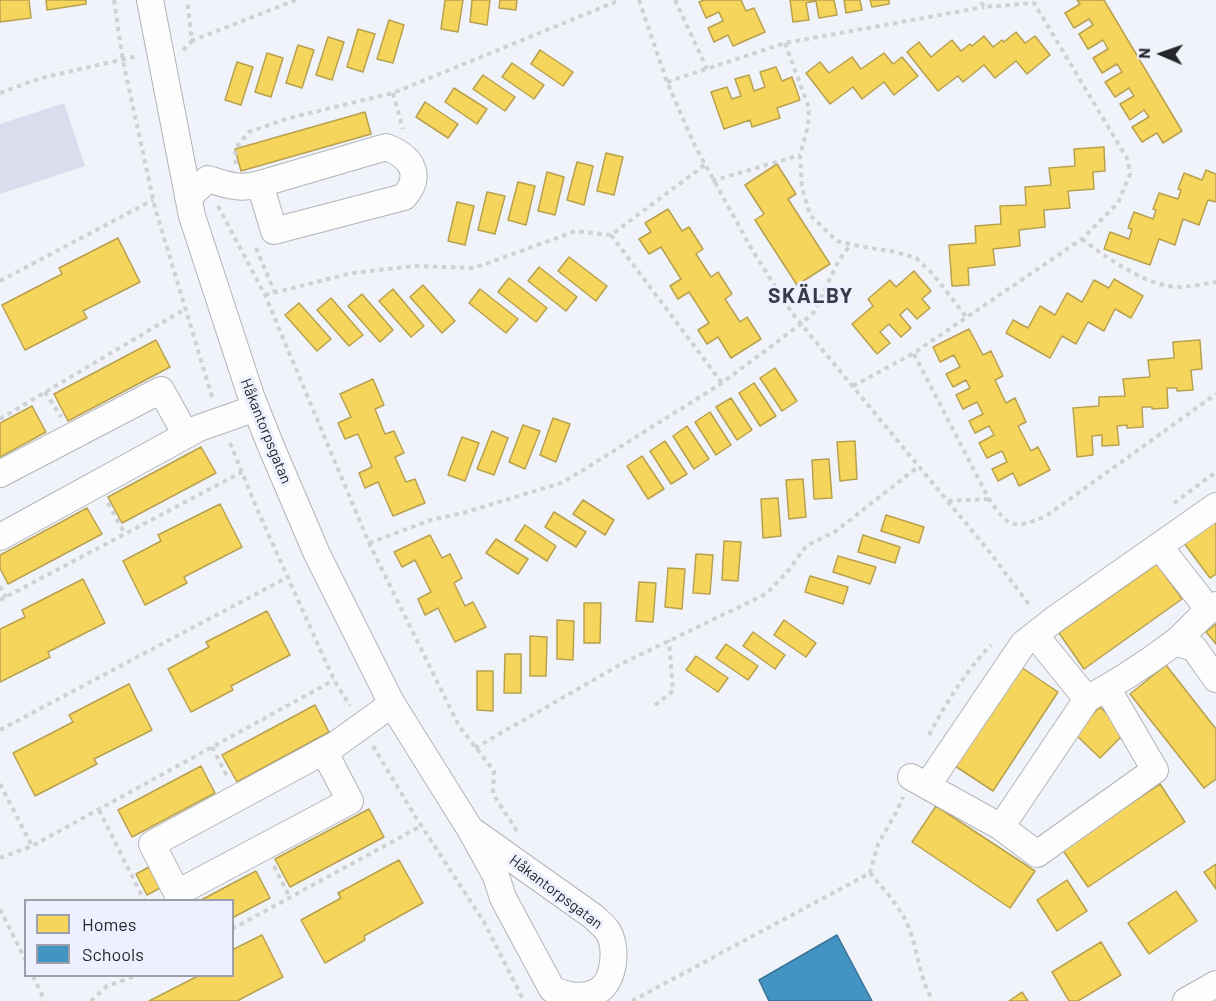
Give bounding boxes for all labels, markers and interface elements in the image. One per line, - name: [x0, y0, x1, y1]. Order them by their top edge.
- north arrow: [1132, 24, 1192, 84]
- text: N: [1134, 48, 1153, 59]
- district label: SKÄLBY: [768, 283, 854, 309]
- street label: Håkantorpsgatan: [237, 376, 295, 486]
- street label: Håkantorpsgatan: [506, 851, 606, 933]
- legend: [24, 899, 234, 977]
- text: Homes: [82, 913, 136, 935]
- text: Schools: [82, 943, 144, 965]

